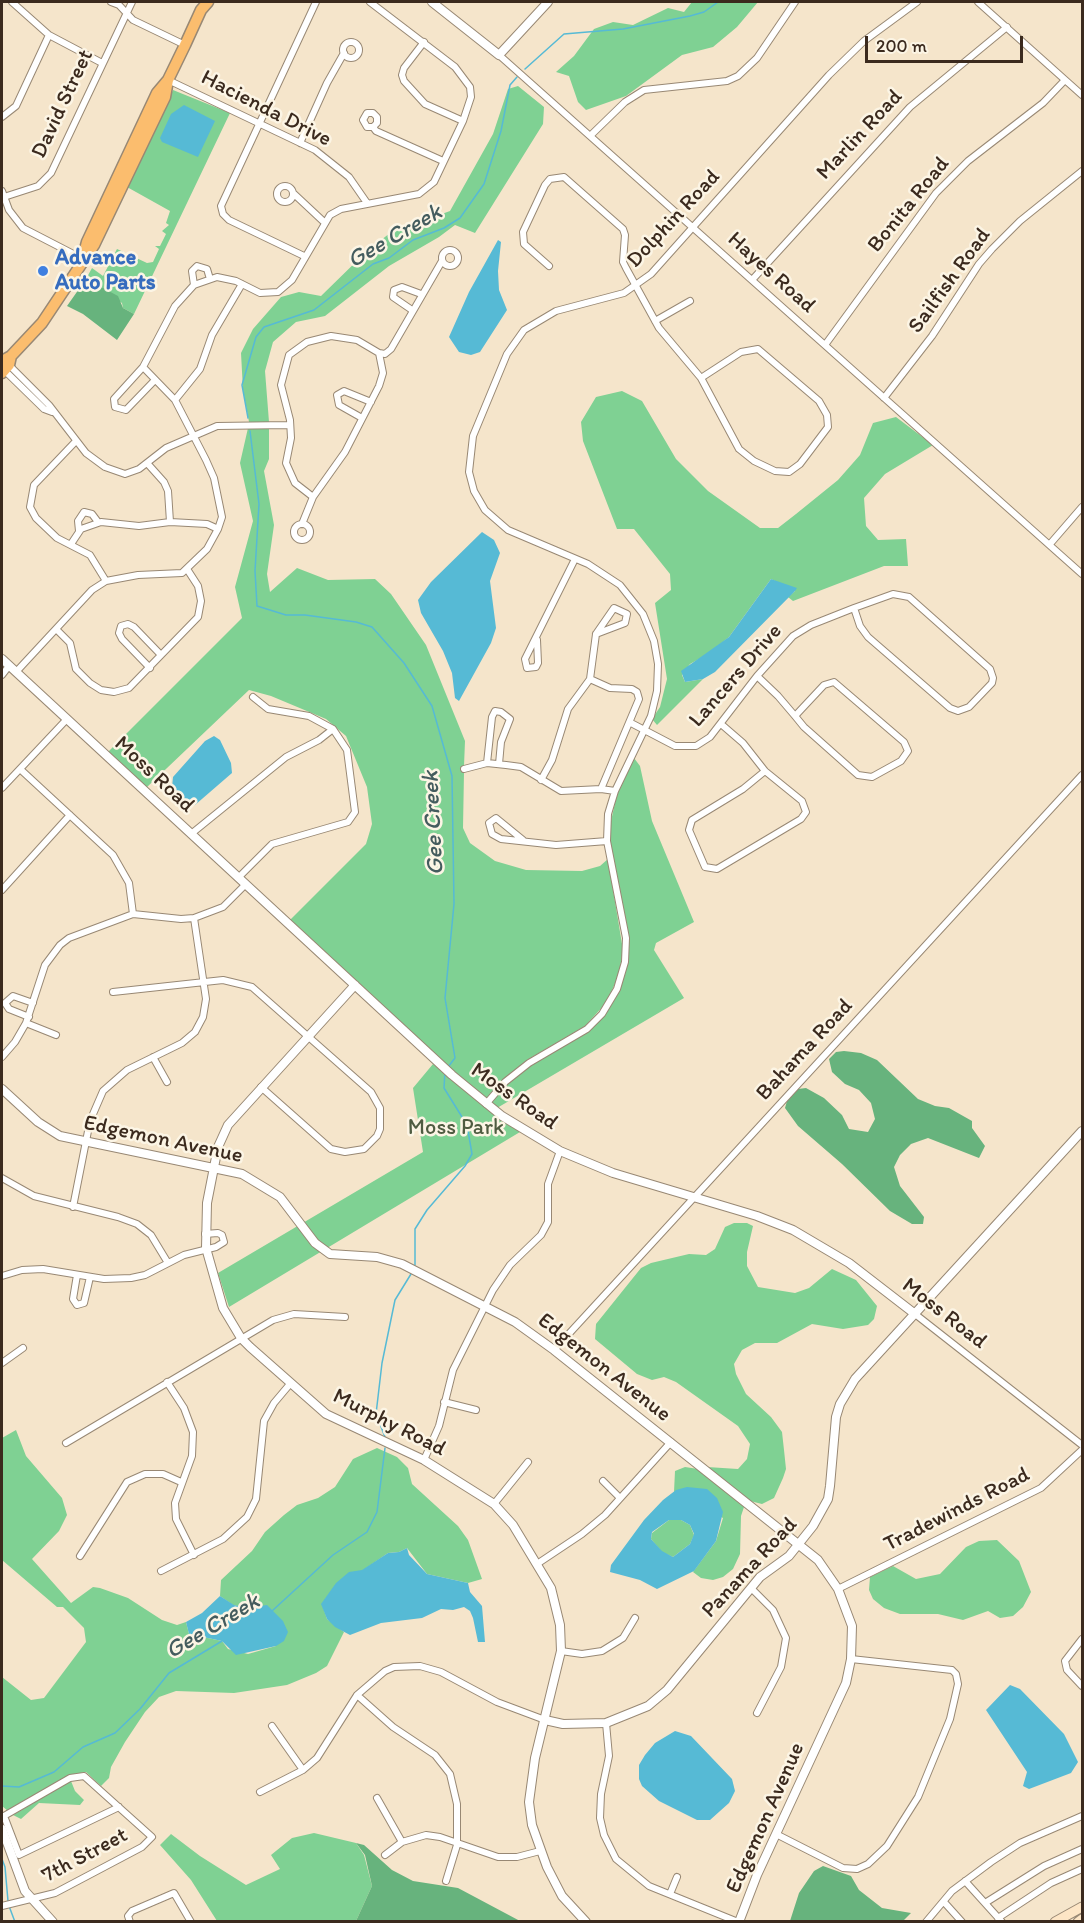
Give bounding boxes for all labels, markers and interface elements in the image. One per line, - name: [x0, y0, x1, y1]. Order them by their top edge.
- scale bar: [868, 24, 1026, 62]
- text: 200 m: [876, 35, 927, 57]
- street label: David Street: [26, 46, 100, 162]
- street label: Hacienda Drive: [196, 65, 336, 153]
- street label: Marlin Road: [811, 84, 909, 186]
- street label: Bonita Road: [862, 152, 956, 258]
- street label: Dolphin Road: [622, 164, 726, 274]
- water label: Gee Creek: [342, 198, 448, 276]
- street label: Sailfish Road: [903, 223, 997, 339]
- street label: Hayes Road: [722, 227, 820, 319]
- place label: Advance Auto Parts: [55, 245, 156, 296]
- marker: Advance Auto Parts: [36, 264, 50, 278]
- street label: Lancers Drive: [684, 619, 788, 733]
- street label: Moss Road: [108, 731, 200, 819]
- water label: Gee Creek: [417, 770, 451, 876]
- street label: Bahama Road: [751, 994, 859, 1106]
- street label: Moss Road: [465, 1057, 563, 1137]
- street label: Edgemon Avenue: [81, 1110, 245, 1170]
- park label: Moss Park: [408, 1115, 504, 1141]
- street label: Moss Road: [896, 1273, 992, 1355]
- street label: Edgemon Avenue: [532, 1308, 676, 1428]
- street label: Murphy Road: [328, 1383, 450, 1463]
- street label: Tradewinds Road: [880, 1462, 1034, 1558]
- street label: Panama Road: [697, 1512, 803, 1624]
- water label: Gee Creek: [161, 1588, 265, 1666]
- street label: Edgemon Avenue: [721, 1739, 811, 1897]
- street label: 7th Street: [38, 1822, 132, 1890]

